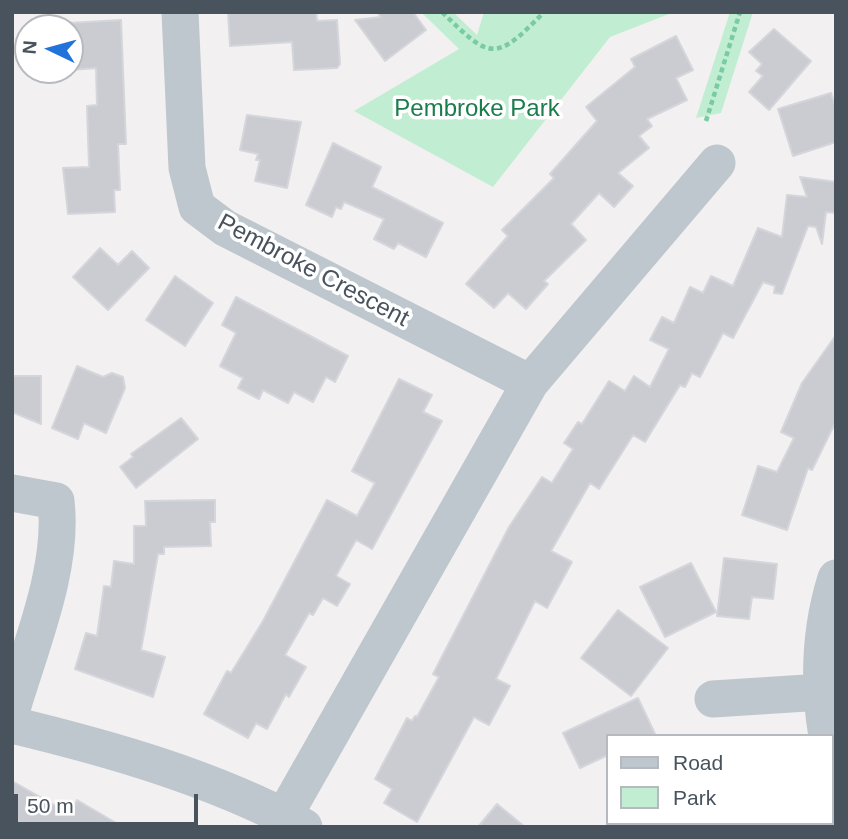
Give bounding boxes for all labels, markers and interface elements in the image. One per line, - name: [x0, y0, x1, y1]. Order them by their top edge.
- north arrow: [14, 14, 84, 84]
- text: N: [19, 40, 41, 55]
- park label: Pembroke Park: [394, 95, 560, 123]
- street label: Pembroke Crescent: [213, 209, 413, 333]
- legend: [606, 734, 834, 825]
- text: Road: [673, 751, 723, 774]
- scale bar: [18, 780, 201, 824]
- text: Park: [673, 786, 716, 809]
- text: 50 m: [27, 794, 74, 817]

